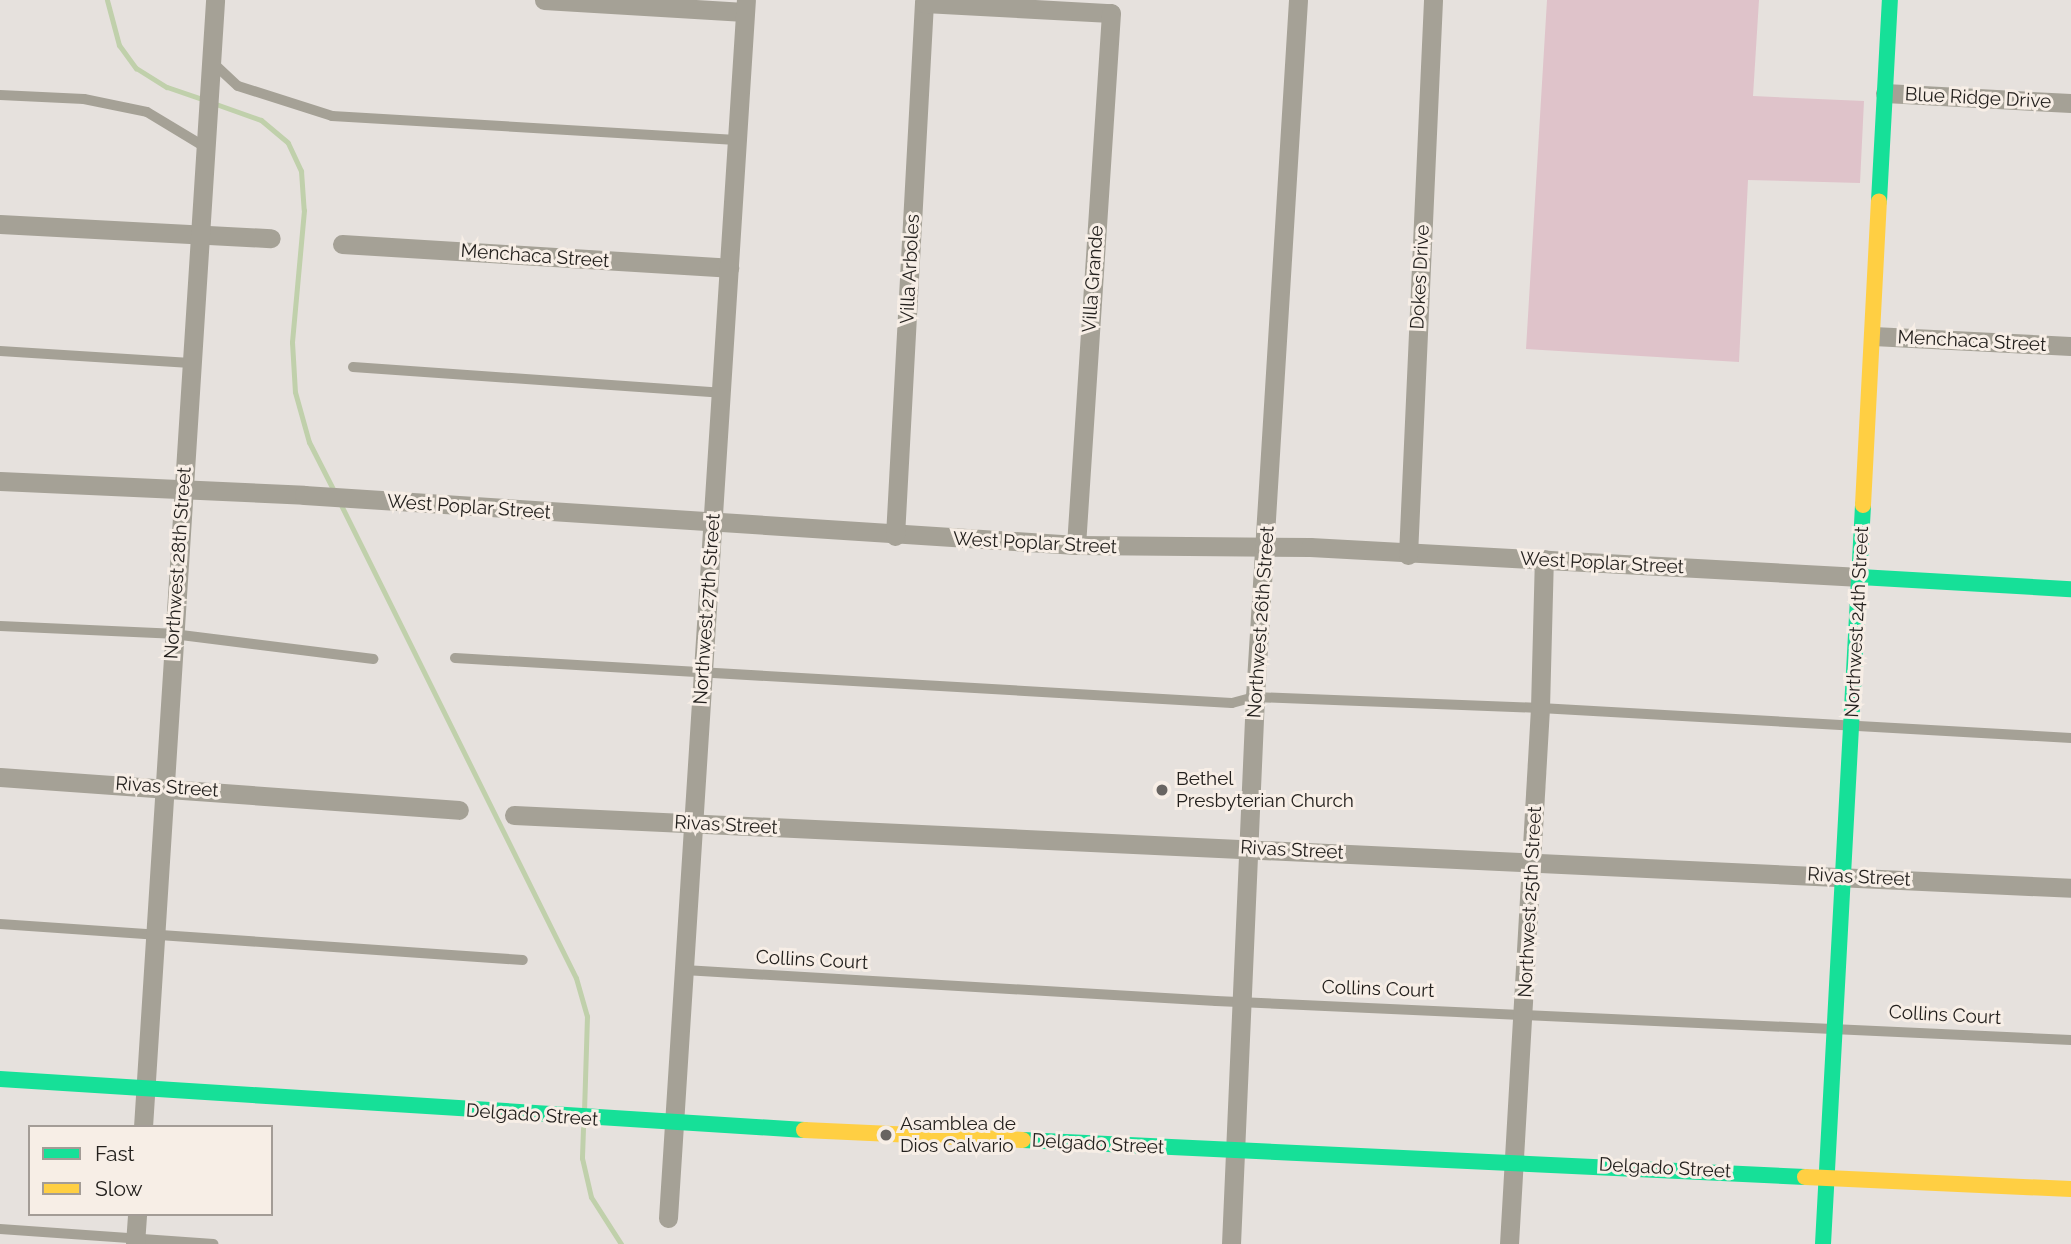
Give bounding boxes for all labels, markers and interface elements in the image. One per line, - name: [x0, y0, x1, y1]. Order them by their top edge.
- street label: Blue Ridge Drive: [1904, 83, 2052, 113]
- street label: Villa Arboles: [896, 213, 924, 325]
- street label: Dokes Drive: [1406, 224, 1434, 330]
- street label: Villa Grande: [1078, 225, 1108, 333]
- street label: Menchaca Street: [460, 239, 610, 273]
- street label: Menchaca Street: [1897, 326, 2047, 356]
- street label: Northwest 28th Street: [160, 466, 196, 660]
- street label: West Poplar Street: [386, 490, 552, 524]
- street label: Northwest 27th Street: [689, 513, 725, 705]
- street label: Northwest 26th Street: [1243, 525, 1279, 719]
- street label: Northwest 24th Street: [1841, 526, 1873, 718]
- street label: West Poplar Street: [952, 527, 1118, 559]
- street label: West Poplar Street: [1519, 547, 1685, 579]
- place label: Bethel Presbyterian Church: [1176, 768, 1354, 812]
- street label: Rivas Street: [115, 772, 219, 802]
- marker: Bethel Presbyterian Church: [1154, 782, 1170, 798]
- street label: Northwest 25th Street: [1514, 806, 1546, 998]
- street label: Rivas Street: [674, 811, 778, 839]
- street label: Rivas Street: [1240, 836, 1344, 864]
- street label: Rivas Street: [1807, 863, 1911, 891]
- street label: Collins Court: [755, 946, 869, 974]
- street label: Collins Court: [1321, 976, 1435, 1002]
- street label: Collins Court: [1888, 1001, 2002, 1029]
- street label: Delgado Street: [465, 1099, 599, 1131]
- place label: Asamblea de Dios Calvario: [900, 1113, 1016, 1157]
- legend: [28, 1125, 273, 1216]
- marker: Asamblea de Dios Calvario: [878, 1127, 894, 1143]
- street label: Delgado Street: [1031, 1129, 1165, 1159]
- text: Fast: [95, 1141, 135, 1166]
- street label: Delgado Street: [1598, 1153, 1732, 1183]
- text: Slow: [95, 1176, 143, 1201]

